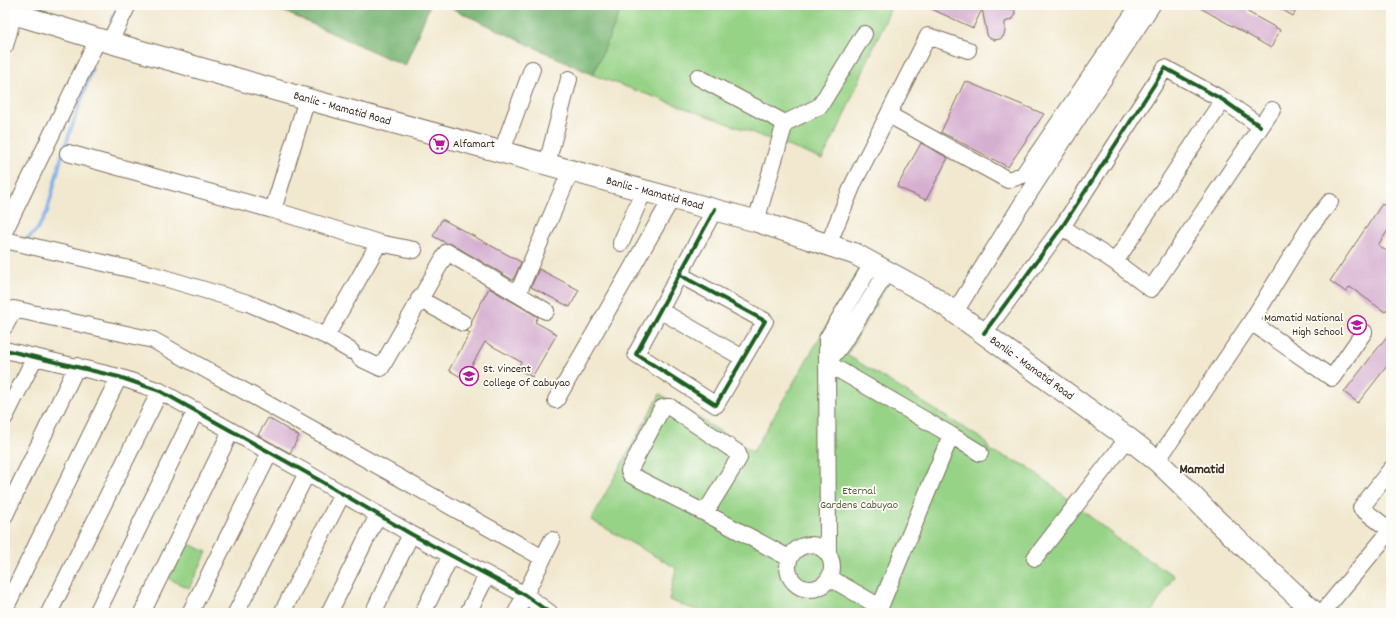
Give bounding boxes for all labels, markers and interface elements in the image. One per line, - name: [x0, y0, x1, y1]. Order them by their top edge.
- street label: Banlic - Mamatid Road: [291, 87, 393, 130]
- supermarket icon: Alfamart: [428, 133, 450, 155]
- place label: Alfamart: [453, 136, 496, 153]
- street label: Banlic - Mamatid Road: [604, 172, 706, 215]
- place label: Mamatid National High School: [1264, 310, 1343, 341]
- school or university icon: Mamatid National High School: [1346, 314, 1368, 336]
- street label: Banlic - Mamatid Road: [986, 332, 1077, 405]
- place label: St. Vincent College Of Cabuyao: [483, 361, 570, 392]
- school or university icon: St. Vincent College Of Cabuyao: [458, 365, 480, 387]
- district label: Mamatid: [1179, 460, 1225, 480]
- park label: Eternal Gardens Cabuyao: [820, 483, 898, 514]

